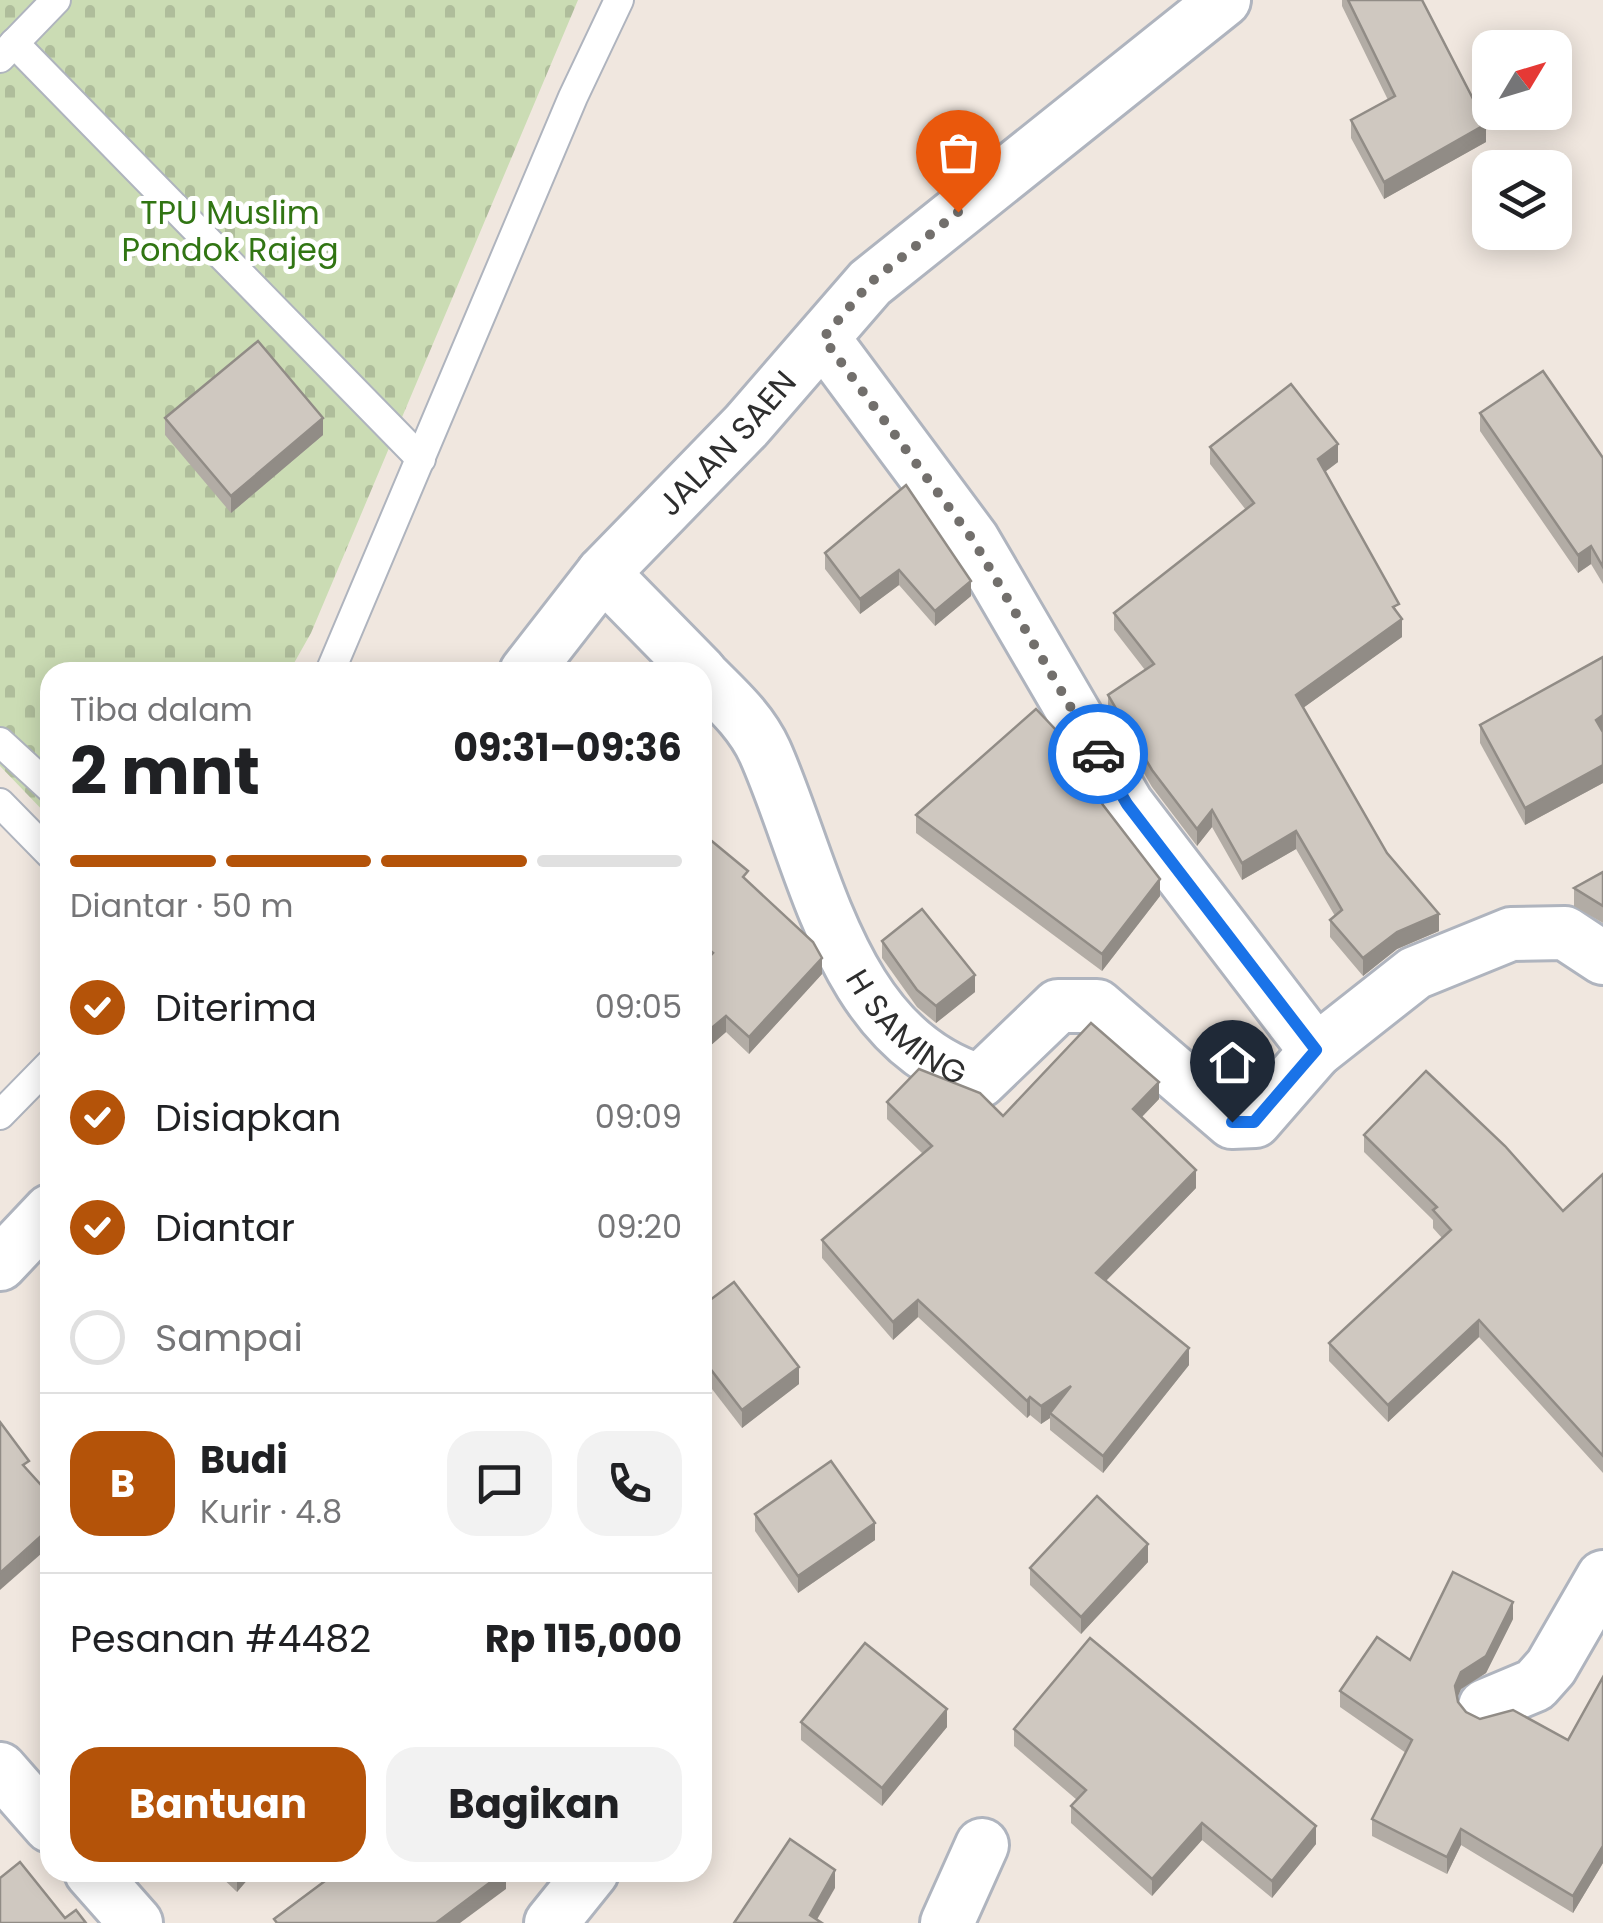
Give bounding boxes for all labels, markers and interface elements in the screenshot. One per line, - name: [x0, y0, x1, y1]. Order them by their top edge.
- north arrow: [1472, 30, 1572, 130]
- map controls: [1472, 30, 1572, 250]
- pin: [916, 110, 1001, 213]
- icon: bag: [931, 125, 986, 180]
- button: layers: [1472, 150, 1572, 250]
- park label: TPU Muslim Pondok Rajeg: [121, 190, 339, 272]
- street label: JALAN SAEN: [647, 361, 806, 526]
- text: Tiba dalam: [70, 687, 253, 732]
- courier: [1048, 704, 1148, 804]
- text: 09:31–09:36: [453, 721, 682, 774]
- text: 2 mnt: [70, 726, 260, 817]
- icon: car: [1071, 727, 1126, 782]
- text: Diantar · 50 m: [70, 883, 293, 928]
- street label: H SAMING: [835, 960, 974, 1096]
- icon: check: [70, 980, 125, 1035]
- text: Diterima: [155, 981, 317, 1034]
- text: 09:05: [595, 984, 682, 1029]
- pin: [1190, 1020, 1275, 1123]
- icon: home: [1205, 1035, 1260, 1090]
- icon: check: [70, 1090, 125, 1145]
- text: Disiapkan: [155, 1091, 341, 1144]
- text: 09:09: [595, 1094, 682, 1139]
- icon: check: [70, 1200, 125, 1255]
- text: Diantar: [155, 1201, 295, 1254]
- text: 09:20: [596, 1204, 682, 1249]
- text: Sampai: [155, 1311, 303, 1364]
- button: chat: [447, 1431, 552, 1536]
- button: phone: [577, 1431, 682, 1536]
- text: Budi: [200, 1433, 288, 1486]
- text: B: [110, 1457, 135, 1510]
- text: Kurir · 4.8: [200, 1489, 342, 1534]
- text: Pesanan #4482: [70, 1612, 371, 1665]
- text: Rp 115,000: [485, 1612, 682, 1665]
- button: Bantuan: [70, 1747, 366, 1862]
- button: Bagikan: [386, 1747, 682, 1862]

